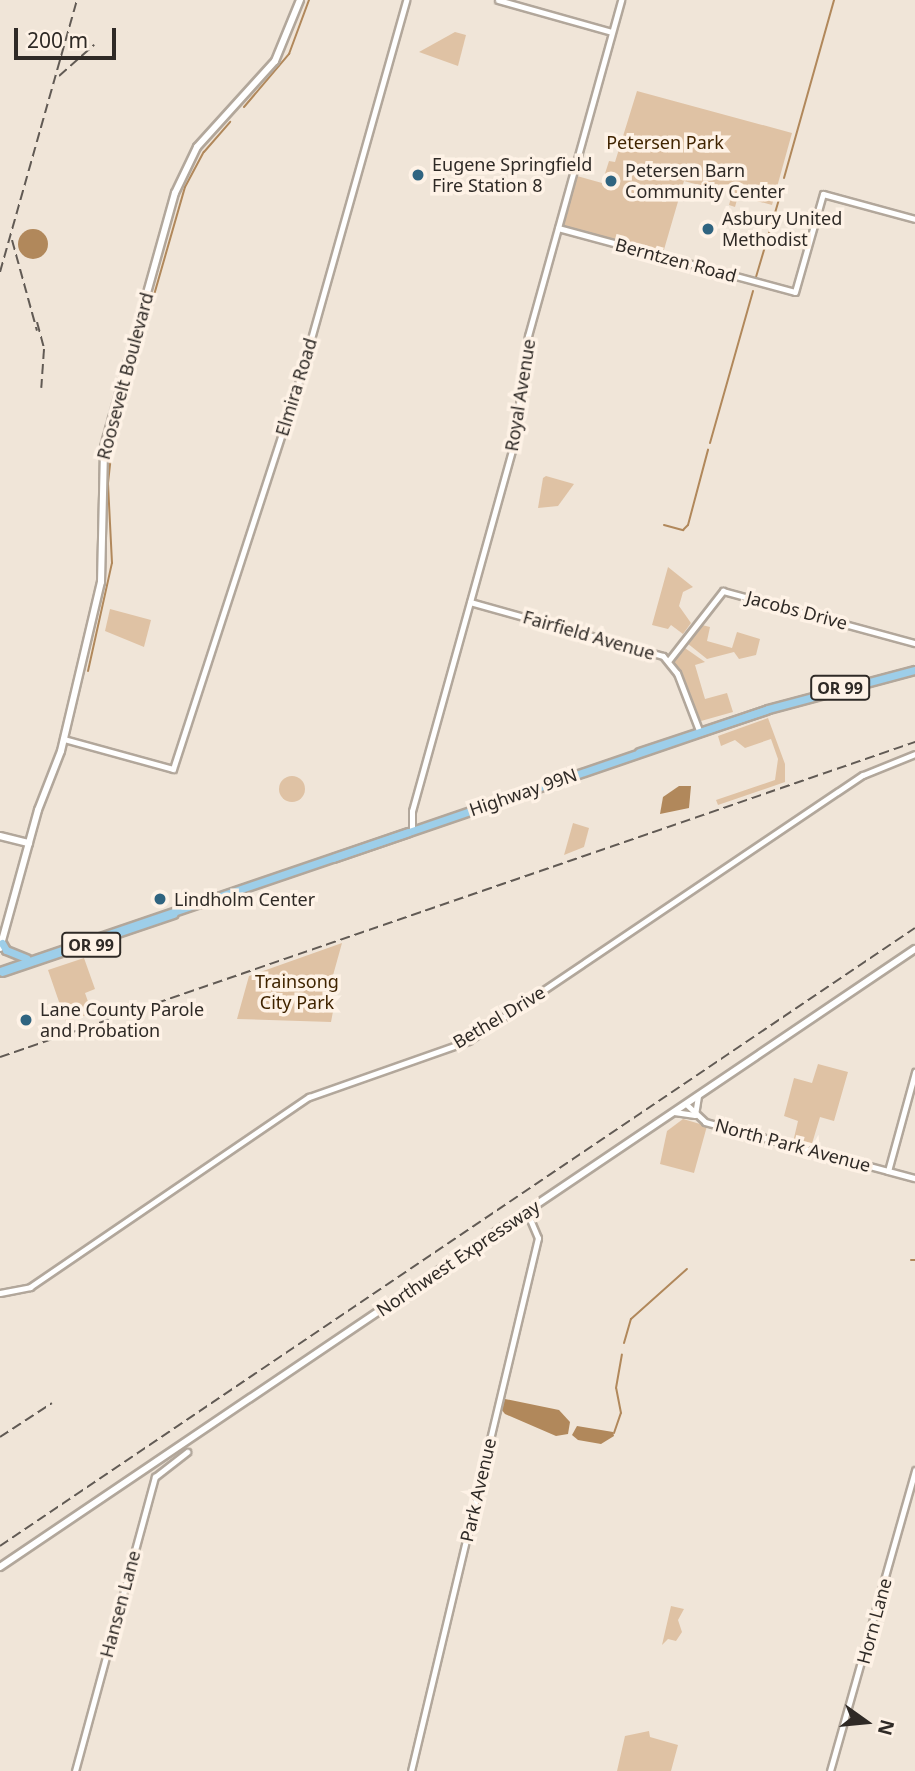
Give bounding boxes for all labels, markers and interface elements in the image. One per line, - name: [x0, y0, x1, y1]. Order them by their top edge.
- scale bar: [18, 14, 119, 58]
- text: 200 m: [27, 26, 88, 54]
- park label: Petersen Park: [606, 131, 724, 153]
- place label: Eugene Springfield Fire Station 8: [432, 154, 592, 196]
- place label: Petersen Barn Community Center: [625, 160, 785, 202]
- marker: Eugene Springfield Fire Station 8: [410, 167, 426, 183]
- marker: Petersen Barn Community Center: [603, 173, 619, 189]
- place label: Asbury United Methodist: [722, 208, 842, 250]
- marker: Asbury United Methodist: [700, 221, 716, 237]
- street label: Berntzen Road: [613, 233, 739, 287]
- street label: Roosevelt Boulevard: [92, 290, 158, 462]
- street label: Elmira Road: [271, 335, 321, 439]
- street label: Royal Avenue: [500, 337, 540, 453]
- street label: Jacobs Drive: [744, 586, 850, 634]
- street label: Fairfield Avenue: [521, 606, 657, 664]
- road number: OR 99: [808, 676, 872, 701]
- street label: Highway 99N: [466, 763, 580, 821]
- place label: Lindholm Center: [174, 888, 315, 910]
- marker: Lindholm Center: [152, 891, 168, 907]
- road number: OR 99: [60, 932, 122, 958]
- park label: Trainsong City Park: [255, 971, 339, 1014]
- street label: Bethel Drive: [449, 981, 549, 1053]
- place label: Lane County Parole and Probation: [40, 999, 204, 1042]
- marker: Lane County Parole and Probation: [18, 1012, 34, 1028]
- street label: North Park Avenue: [713, 1114, 873, 1176]
- street label: Northwest Expressway: [372, 1195, 544, 1321]
- street label: Park Avenue: [456, 1436, 500, 1544]
- street label: Hansen Lane: [95, 1548, 145, 1660]
- street label: Horn Lane: [852, 1576, 896, 1666]
- north arrow: [831, 1687, 901, 1757]
- text: N: [872, 1717, 901, 1738]

